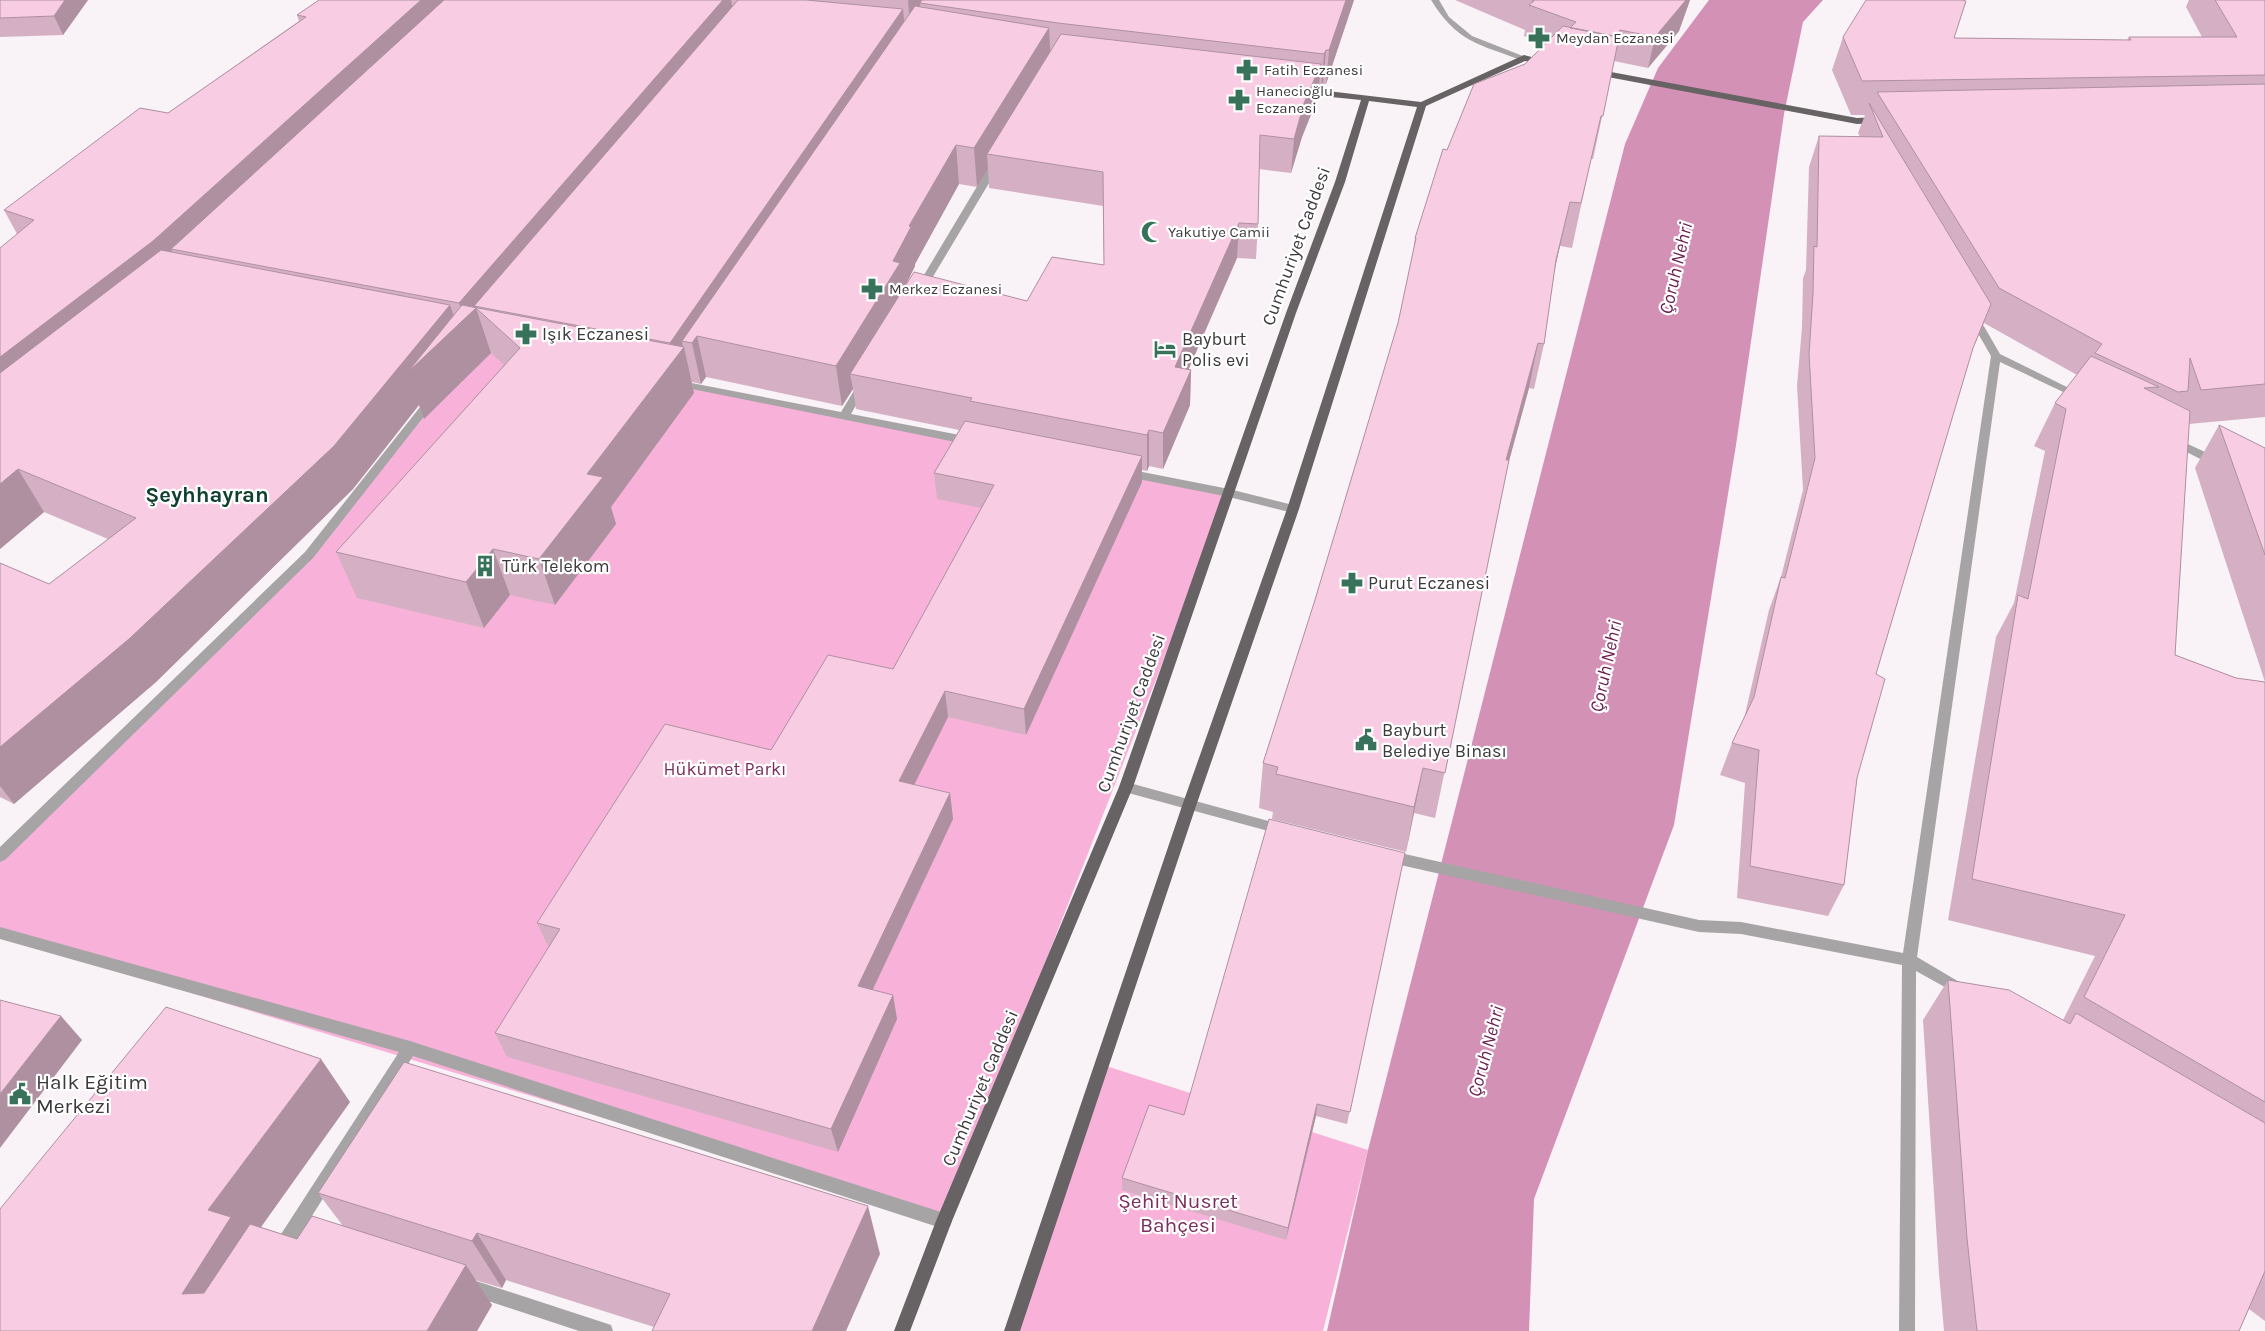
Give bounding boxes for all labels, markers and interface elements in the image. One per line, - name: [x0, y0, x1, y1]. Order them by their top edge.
- pharmacy icon: Meydan Eczanesi: [1526, 25, 1552, 51]
- place label: Meydan Eczanesi: [1556, 29, 1674, 47]
- pharmacy icon: Fatih Eczanesi: [1234, 57, 1260, 83]
- place label: Fatih Eczanesi: [1264, 61, 1363, 79]
- place label: Hanecioğlu Eczanesi: [1256, 82, 1333, 117]
- pharmacy icon: Hanecioğlu Eczanesi: [1226, 87, 1252, 113]
- street label: Cumhuriyet Caddesi: [1257, 164, 1335, 328]
- mosque icon: Yakutiye Camii: [1139, 219, 1165, 245]
- water label: Çoruh Nehri: [1655, 220, 1697, 316]
- place label: Yakutiye Camii: [1168, 223, 1270, 241]
- pharmacy icon: Merkez Eczanesi: [859, 276, 885, 302]
- place label: Merkez Eczanesi: [889, 280, 1002, 298]
- pharmacy icon: Işık Eczanesi: [513, 321, 539, 347]
- place label: Işık Eczanesi: [542, 323, 649, 345]
- place label: Bayburt Polis evi: [1182, 328, 1250, 371]
- hotel icon: Bayburt Polis evi: [1152, 336, 1178, 362]
- district label: Şeyhhayran: [145, 482, 269, 508]
- building icon: Türk Telekom: [472, 553, 498, 579]
- place label: Türk Telekom: [502, 555, 610, 577]
- pharmacy icon: Purut Eczanesi: [1339, 570, 1365, 596]
- place label: Purut Eczanesi: [1368, 572, 1490, 594]
- water label: Çoruh Nehri: [1585, 618, 1626, 714]
- street label: Cumhuriyet Caddesi: [1092, 631, 1170, 795]
- place label: Bayburt Belediye Binası: [1382, 719, 1507, 762]
- public building icon: Bayburt Belediye Binası: [1353, 727, 1379, 753]
- park label: Hükümet Parkı: [664, 758, 787, 780]
- water label: Çoruh Nehri: [1463, 1003, 1509, 1099]
- street label: Cumhuriyet Caddesi: [937, 1007, 1023, 1169]
- place label: Halk Eğitim Merkezi: [36, 1070, 148, 1118]
- public building icon: Halk Eğitim Merkezi: [7, 1081, 33, 1107]
- park label: Şehit Nusret Bahçesi: [1118, 1189, 1238, 1237]

